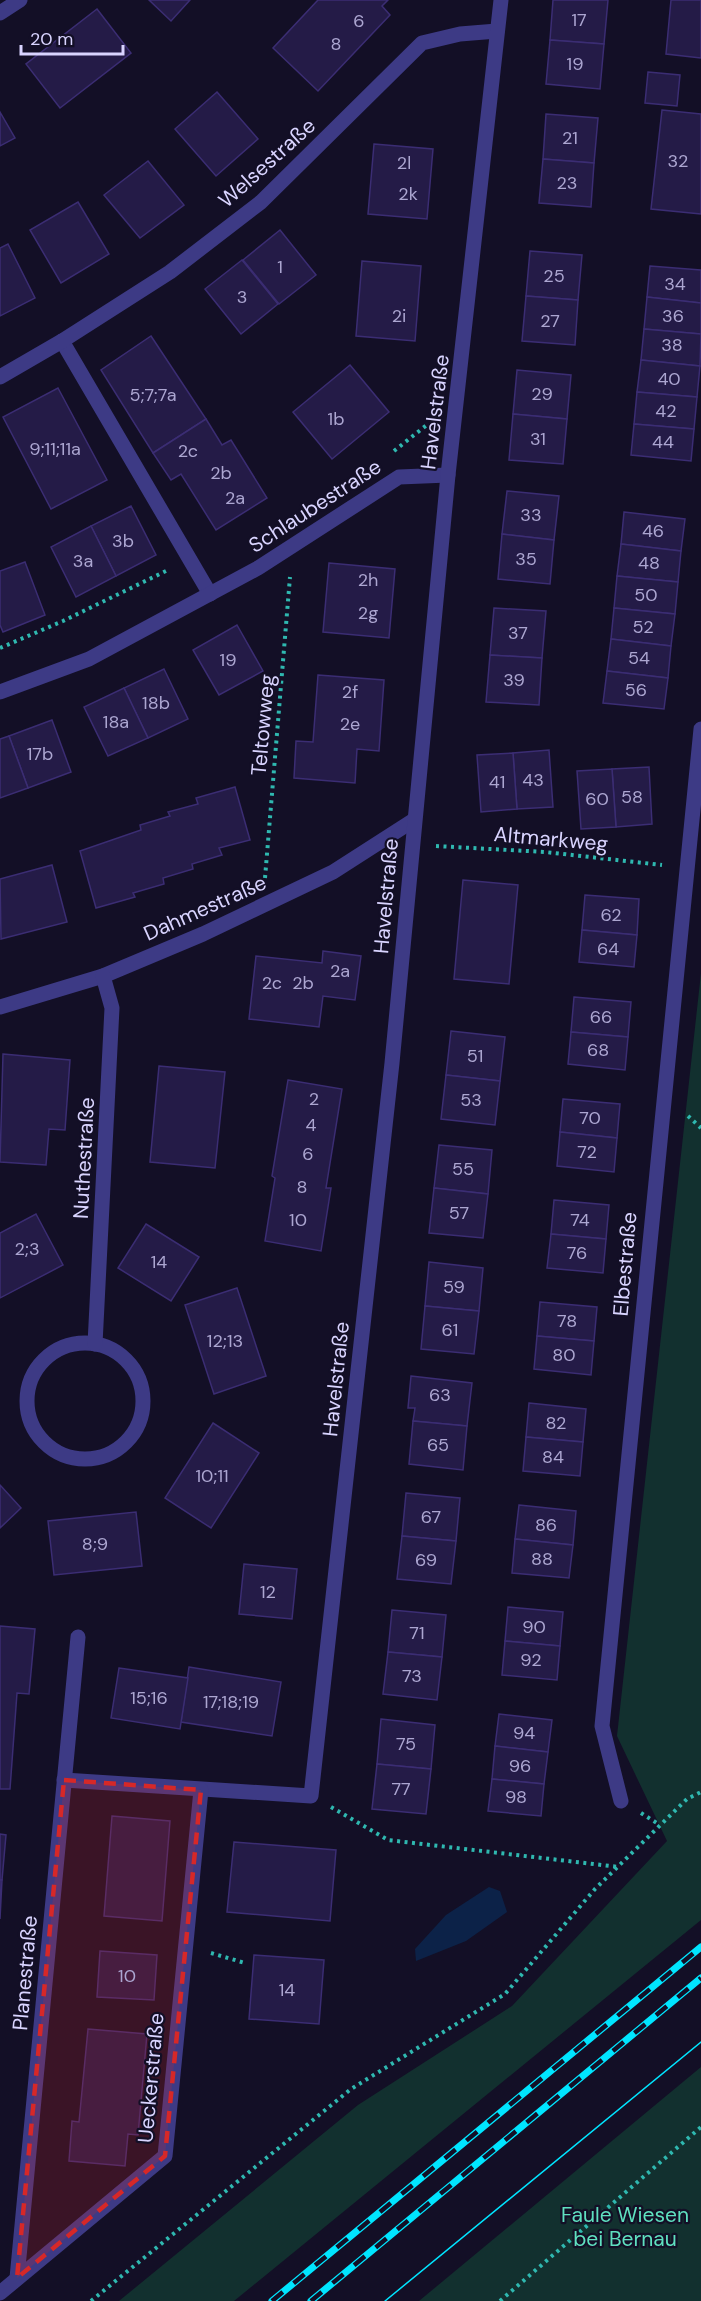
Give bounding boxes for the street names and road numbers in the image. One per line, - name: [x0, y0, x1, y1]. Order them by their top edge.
- street label: Welsestraße: [213, 112, 322, 214]
- street label: Havelstraße: [414, 353, 456, 471]
- street label: Schlaubestraße: [243, 453, 387, 559]
- street label: Teltowweg: [245, 673, 281, 777]
- street label: Altmarkweg: [493, 820, 610, 858]
- street label: Havelstraße: [367, 837, 405, 955]
- street label: Dahmestraße: [139, 868, 271, 948]
- street label: Nuthestraße: [67, 1096, 101, 1220]
- street label: Elbestraße: [606, 1211, 644, 1317]
- street label: Havelstraße: [316, 1320, 356, 1438]
- street label: Planestraße: [6, 1914, 44, 2032]
- street label: Ueckerstraße: [131, 2012, 171, 2144]

